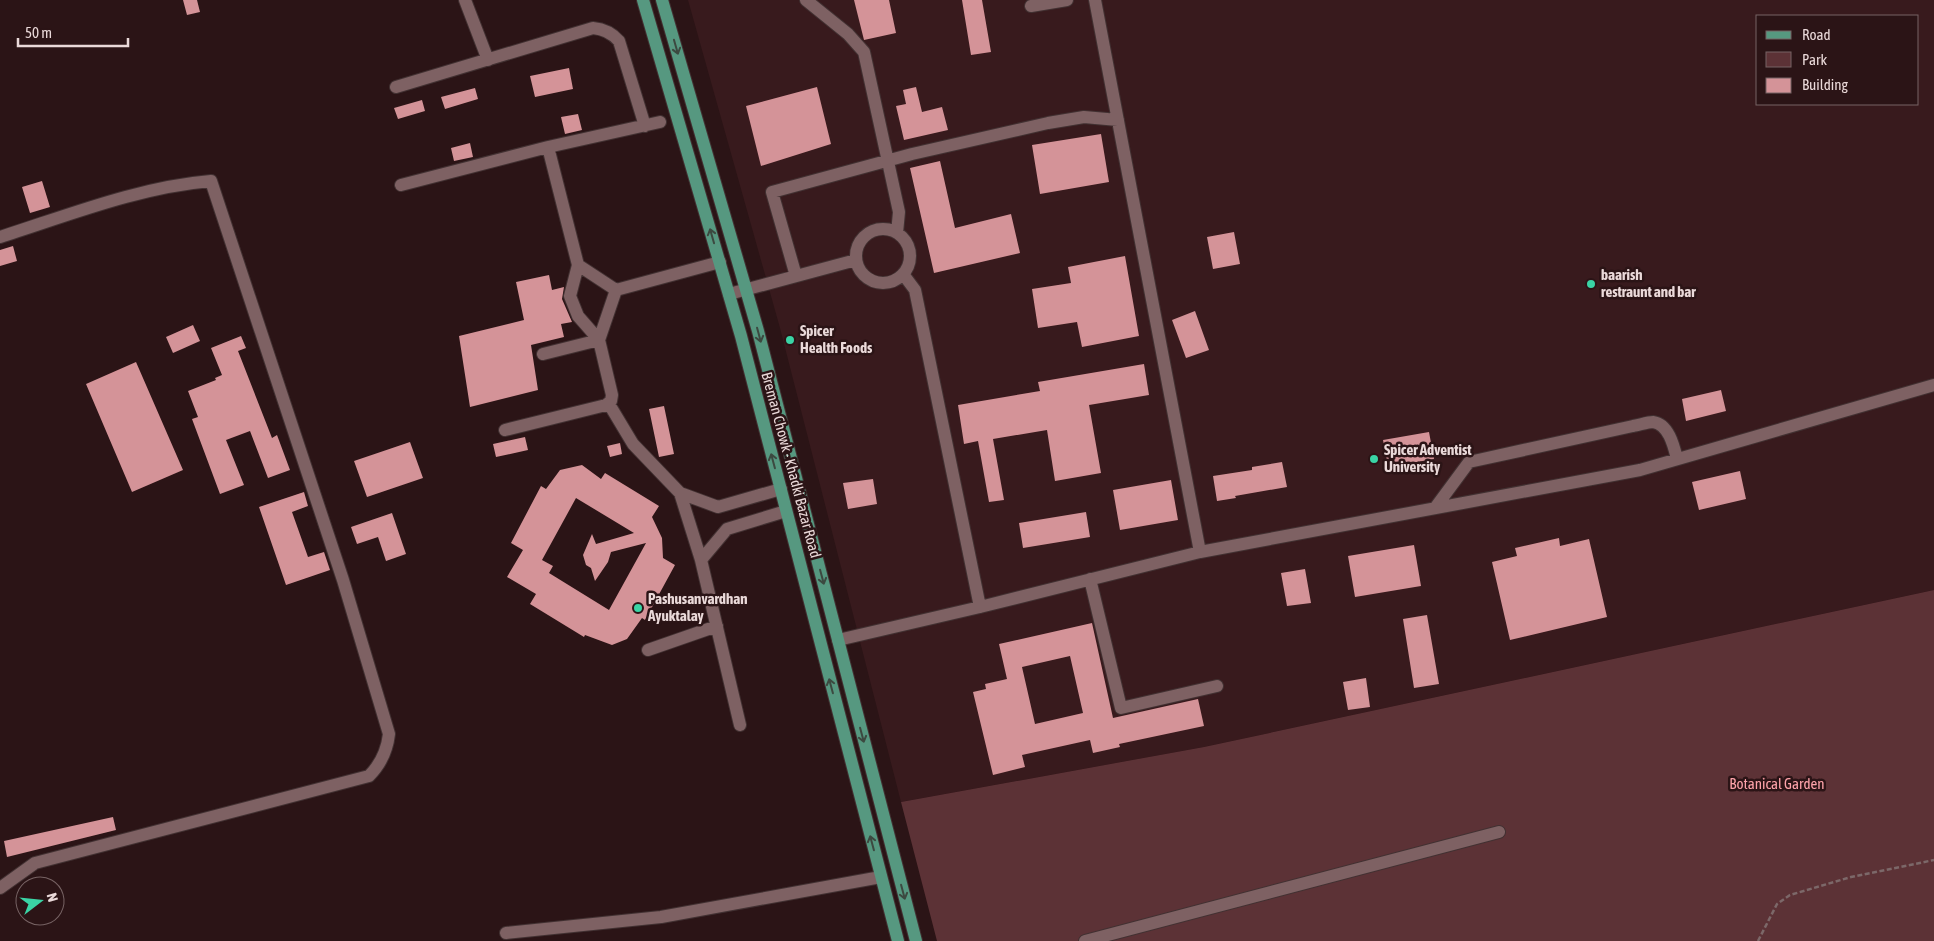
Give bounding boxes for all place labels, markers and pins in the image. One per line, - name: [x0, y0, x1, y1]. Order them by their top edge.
- place label: baarish restraunt and bar: [1601, 266, 1696, 300]
- marker: baarish restraunt and bar: [1585, 278, 1597, 290]
- place label: Spicer Health Foods: [800, 322, 873, 356]
- marker: Spicer Health Foods: [784, 334, 796, 346]
- place label: Spicer Adventist University: [1384, 441, 1472, 475]
- marker: Spicer Adventist University: [1368, 453, 1380, 465]
- place label: Pashusanvardhan Ayuktalay: [647, 590, 747, 624]
- marker: Pashusanvardhan Ayuktalay: [632, 602, 644, 614]

